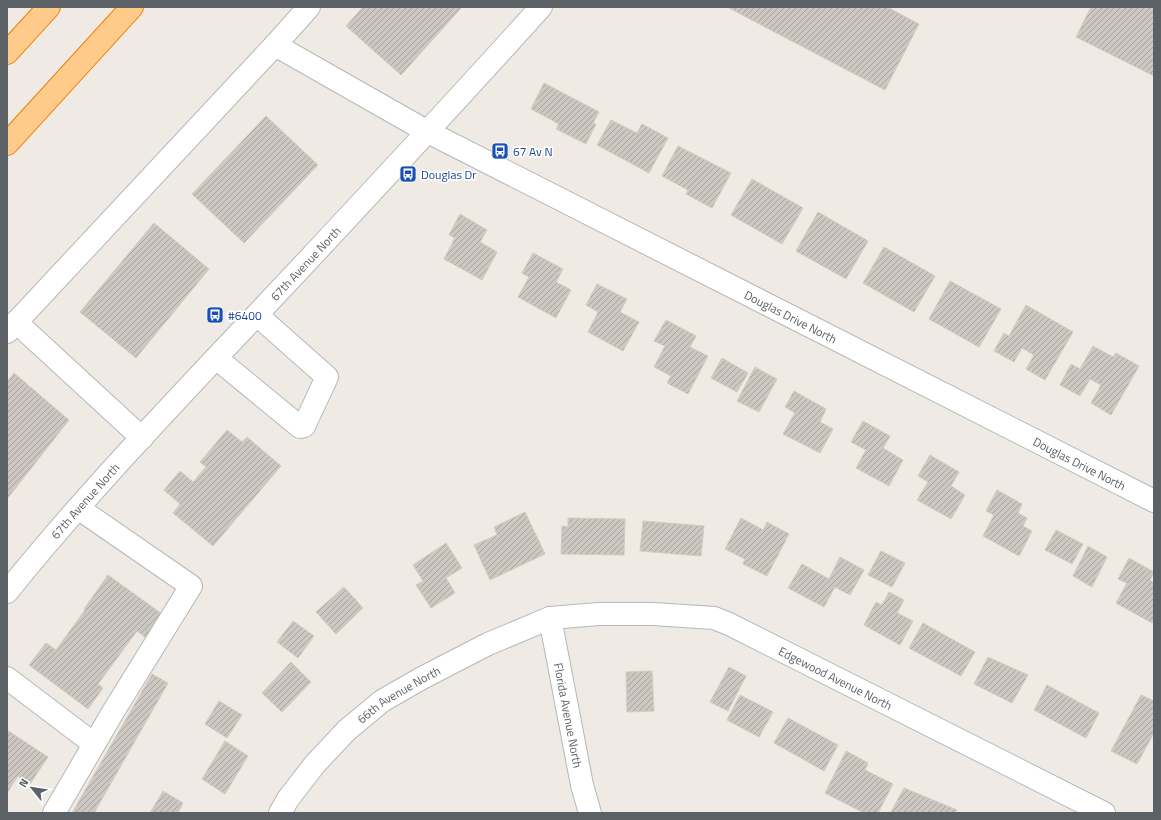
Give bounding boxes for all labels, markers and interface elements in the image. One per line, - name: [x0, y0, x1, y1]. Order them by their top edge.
- bus stop icon: 67 Av N: [490, 141, 510, 161]
- place label: 67 Av N: [513, 142, 553, 161]
- bus stop icon: Douglas Dr: [398, 164, 418, 184]
- place label: Douglas Dr: [421, 165, 477, 184]
- street label: 67th Avenue North: [265, 222, 345, 305]
- street label: Douglas Drive North: [741, 285, 841, 348]
- bus stop icon: #6400: [205, 305, 225, 325]
- place label: #6400: [228, 306, 262, 325]
- street label: Douglas Drive North: [1030, 432, 1129, 495]
- street label: 67th Avenue North: [46, 458, 124, 543]
- street label: Edgewood Avenue North: [775, 641, 896, 714]
- street label: 66th Avenue North: [352, 661, 444, 728]
- street label: Florida Avenue North: [549, 661, 588, 769]
- north arrow: [12, 768, 52, 808]
- text: N: [15, 776, 32, 790]

